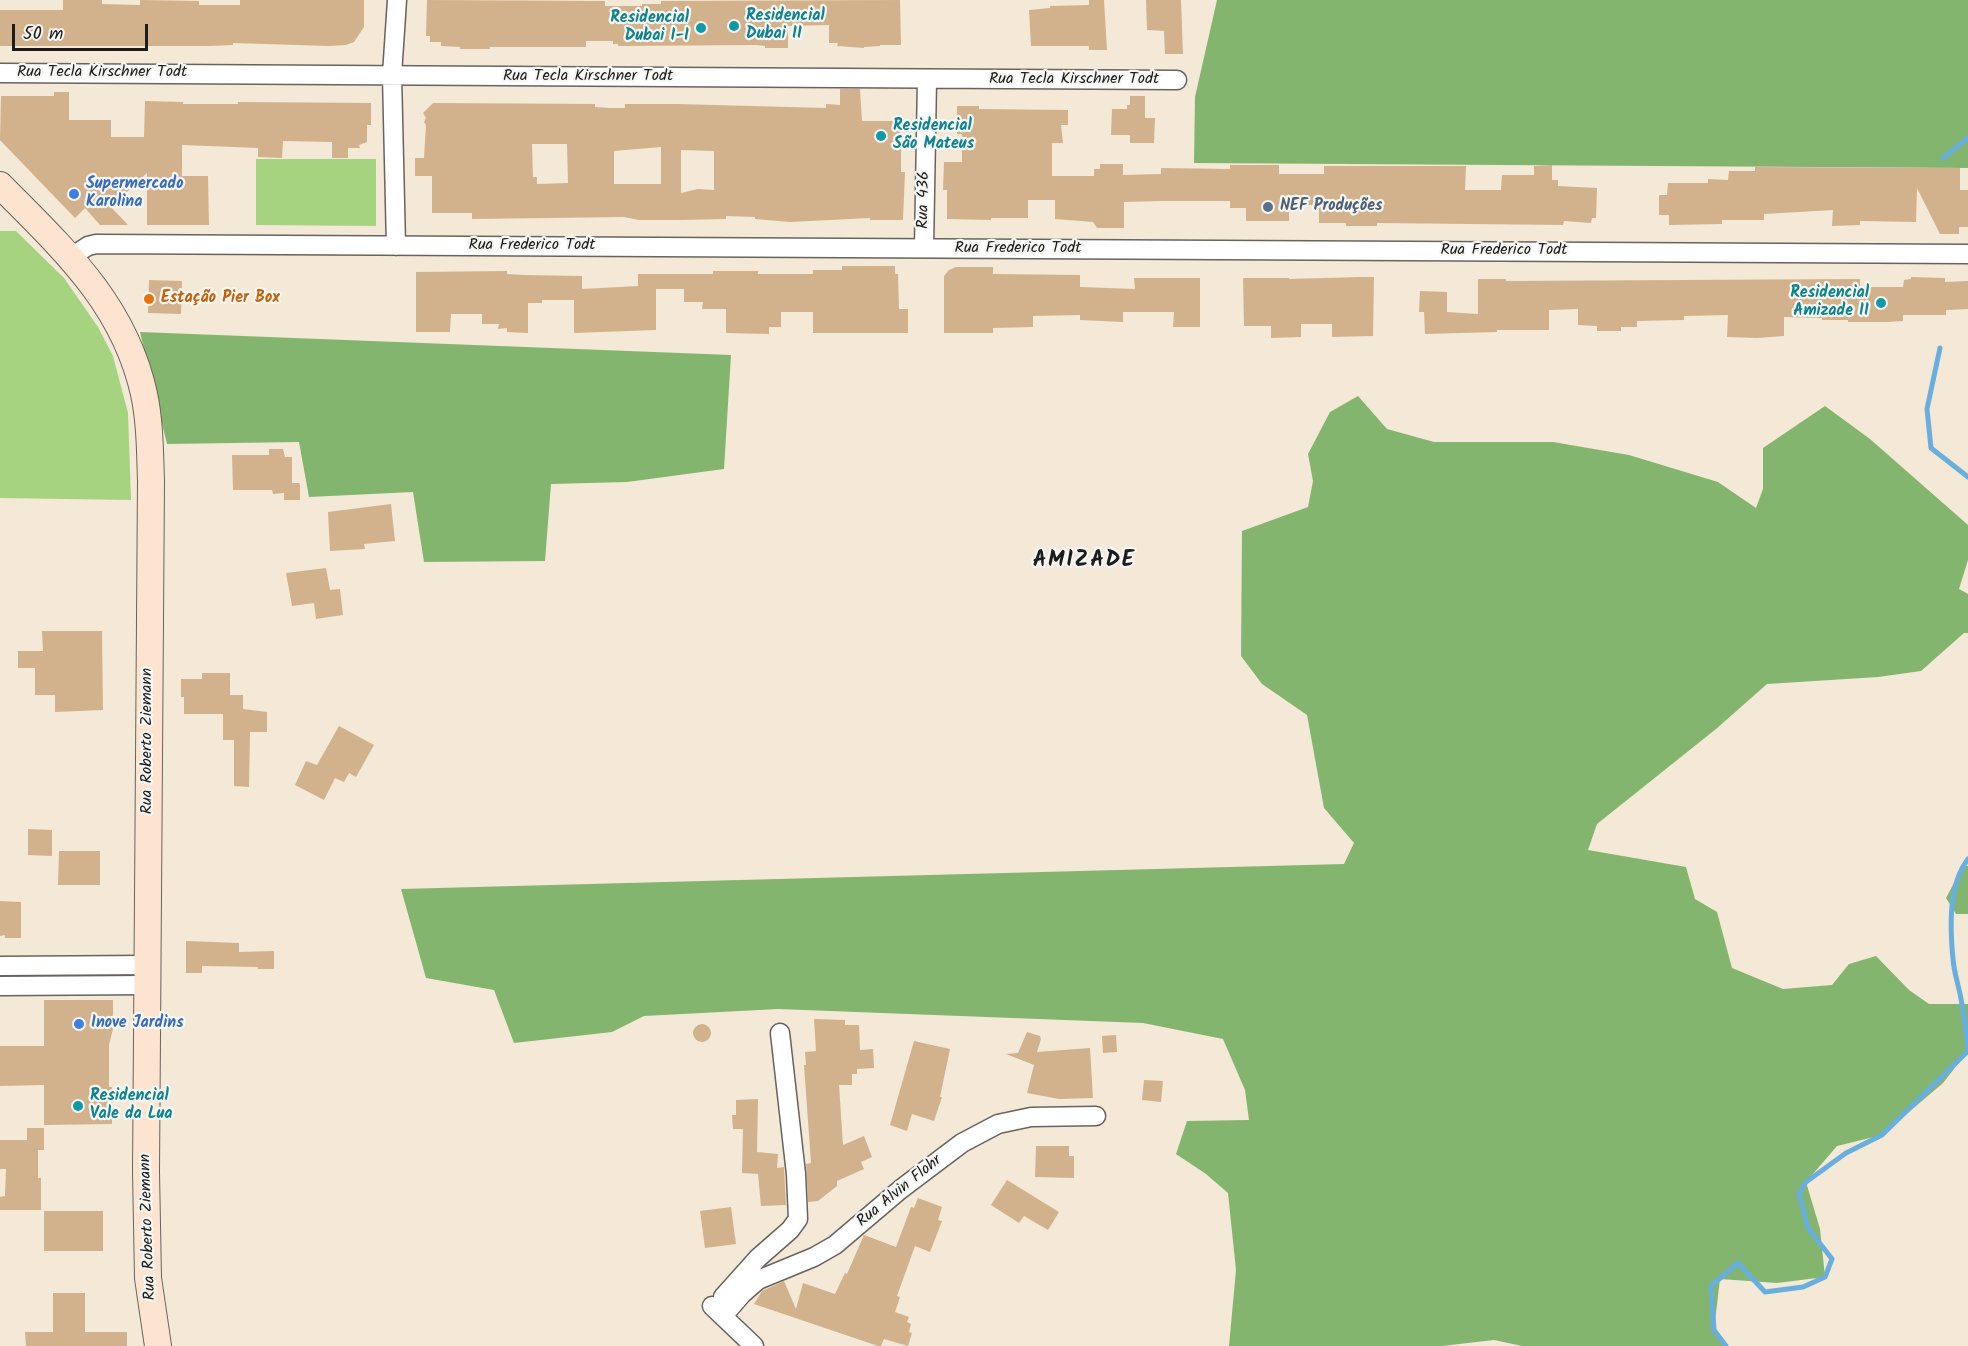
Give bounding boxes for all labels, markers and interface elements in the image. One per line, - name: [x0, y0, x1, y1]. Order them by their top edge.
- place label: Residencial Dubai II: [746, 7, 825, 45]
- place label: Residencial Dubai I-I: [610, 9, 689, 47]
- scale bar: [15, 12, 152, 50]
- marker: Residencial Dubai II: [727, 19, 741, 33]
- text: 50 m: [23, 20, 63, 49]
- marker: Residencial Dubai I-I: [694, 21, 708, 35]
- street label: Rua Tecla Kirschner Todt: [17, 63, 187, 83]
- street label: Rua Tecla Kirschner Todt: [503, 67, 673, 87]
- street label: Rua Tecla Kirschner Todt: [989, 70, 1159, 90]
- place label: Residencial São Mateus: [893, 117, 974, 155]
- marker: Residencial São Mateus: [874, 129, 888, 143]
- street label: Rua 436: [915, 171, 935, 229]
- place label: Supermercado Karolina: [86, 175, 183, 213]
- marker: Supermercado Karolina: [67, 187, 81, 201]
- place label: NEF Produções: [1280, 197, 1382, 217]
- marker: NEF Produções: [1261, 200, 1275, 214]
- street label: Rua Frederico Todt: [469, 236, 595, 256]
- street label: Rua Frederico Todt: [955, 239, 1081, 259]
- street label: Rua Frederico Todt: [1441, 241, 1567, 261]
- place label: Residencial Amizade II: [1790, 284, 1869, 322]
- place label: Estação Pier Box: [161, 289, 280, 309]
- marker: Estação Pier Box: [142, 292, 156, 306]
- marker: Residencial Amizade II: [1874, 296, 1888, 310]
- district label: AMIZADE: [1033, 549, 1135, 575]
- street label: Rua Roberto Ziemann: [138, 668, 158, 814]
- place label: Inove Jardins: [91, 1014, 184, 1034]
- marker: Inove Jardins: [72, 1017, 86, 1031]
- place label: Residencial Vale da Lua: [90, 1087, 173, 1125]
- marker: Residencial Vale da Lua: [71, 1099, 85, 1113]
- street label: Rua Alvin Flohr: [854, 1152, 946, 1232]
- street label: Rua Roberto Ziemann: [137, 1153, 161, 1301]

